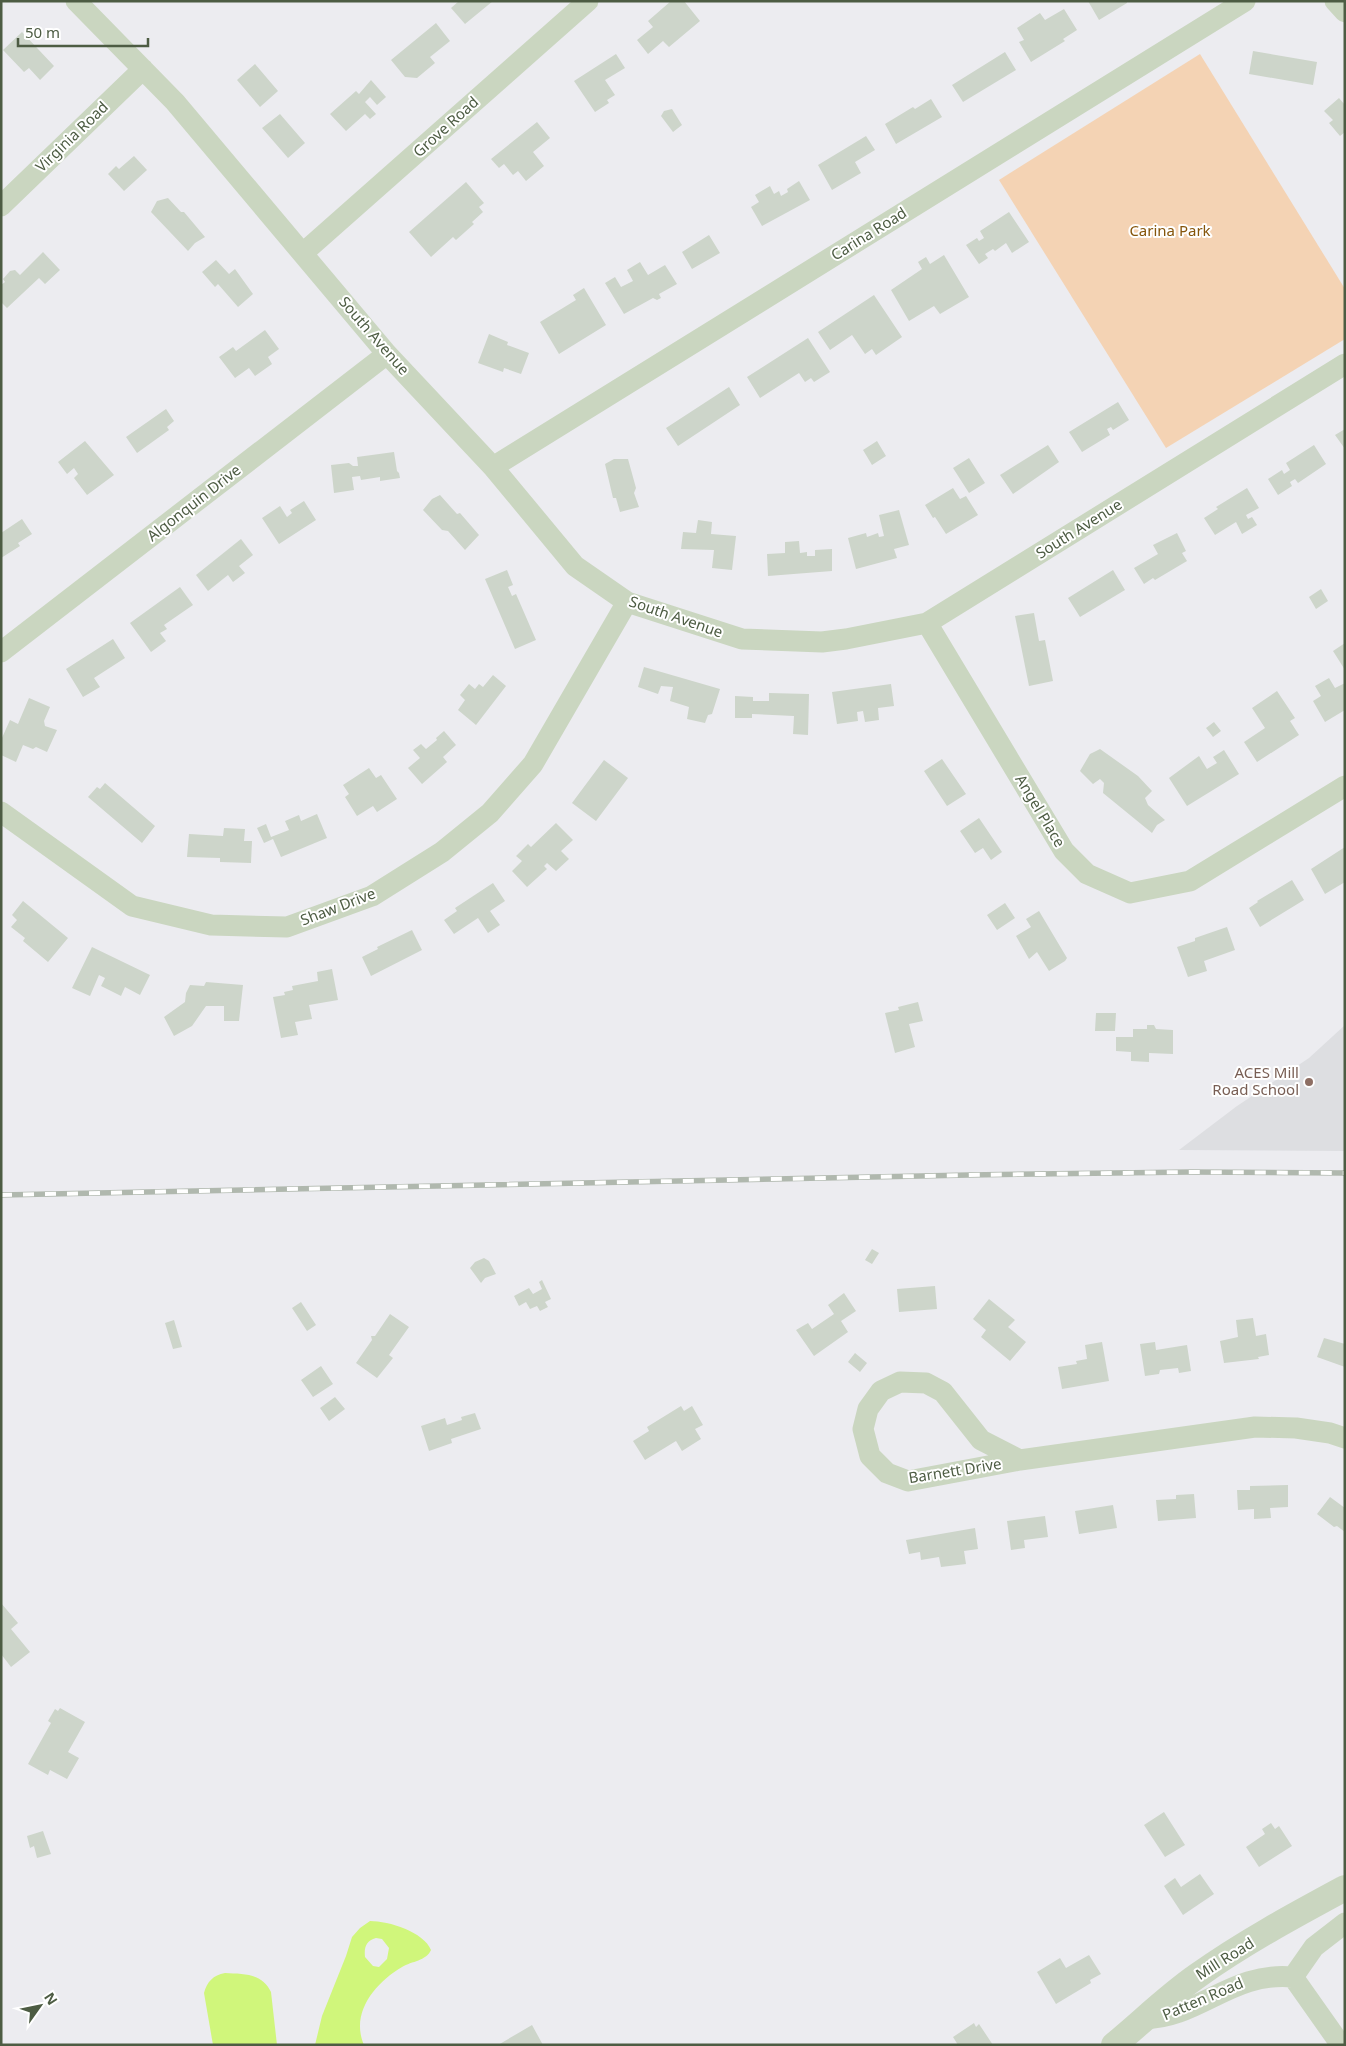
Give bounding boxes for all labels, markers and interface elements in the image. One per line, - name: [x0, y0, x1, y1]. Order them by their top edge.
- scale bar: [18, 15, 148, 47]
- text: 50 m: [25, 22, 60, 42]
- street label: Grove Road: [408, 92, 482, 161]
- street label: Virginia Road: [31, 97, 112, 176]
- street label: Carina Road: [827, 202, 910, 264]
- park label: Carina Park: [1129, 220, 1211, 240]
- street label: South Avenue: [335, 292, 414, 379]
- street label: Algonquin Drive: [142, 459, 244, 545]
- street label: South Avenue: [1032, 494, 1125, 563]
- street label: South Avenue: [627, 591, 726, 641]
- street label: Angel Place: [1011, 770, 1070, 850]
- street label: Shaw Drive: [297, 883, 378, 930]
- place label: ACES Mill Road School: [1212, 1062, 1299, 1099]
- marker: ACES Mill Road School: [1303, 1076, 1315, 1088]
- street label: Barnett Drive: [907, 1453, 1003, 1487]
- street label: Mill Road: [1192, 1932, 1257, 1984]
- street label: Patten Road: [1159, 1972, 1246, 2024]
- north arrow: [15, 1981, 65, 2031]
- text: N: [40, 1989, 62, 2009]

